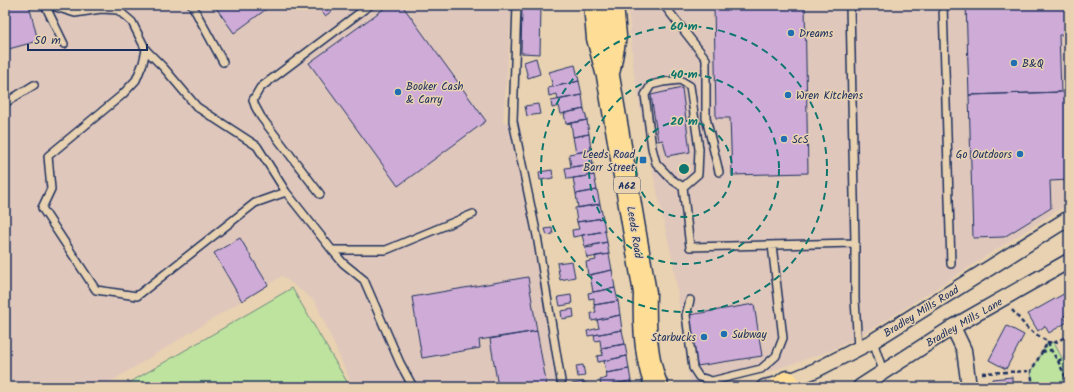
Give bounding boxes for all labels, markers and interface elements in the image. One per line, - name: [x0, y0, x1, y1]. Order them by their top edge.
- text: 60 m: [670, 17, 698, 36]
- place label: Dreams: [799, 25, 834, 43]
- scale bar: [28, 26, 147, 52]
- marker: Dreams: [786, 28, 796, 38]
- text: 50 m: [34, 31, 61, 50]
- place label: B&Q: [1022, 55, 1044, 73]
- marker: B&Q: [1009, 58, 1019, 68]
- text: 40 m: [670, 65, 698, 84]
- place label: Booker Cash & Carry: [406, 78, 464, 109]
- marker: Booker Cash & Carry: [393, 87, 403, 97]
- place label: Wren Kitchens: [796, 87, 863, 105]
- marker: Wren Kitchens: [783, 90, 793, 100]
- text: 20 m: [670, 112, 698, 131]
- place label: ScS: [792, 131, 809, 149]
- marker: ScS: [779, 134, 789, 144]
- place label: Leeds Road Barr Street: [582, 146, 636, 177]
- place label: Go Outdoors: [956, 146, 1012, 164]
- marker: Go Outdoors: [1015, 149, 1025, 159]
- marker: Leeds Road Barr Street: [638, 155, 648, 165]
- centre of rings: [677, 162, 691, 176]
- road number: A62: [614, 177, 640, 193]
- street label: Leeds Road: [621, 205, 647, 260]
- street label: Bradley Mills Road: [880, 281, 963, 342]
- street label: Bradley Mills Lane: [923, 293, 1006, 352]
- place label: Subway: [732, 326, 767, 344]
- place label: Starbucks: [651, 329, 696, 347]
- marker: Subway: [719, 329, 729, 339]
- marker: Starbucks: [699, 332, 709, 342]

